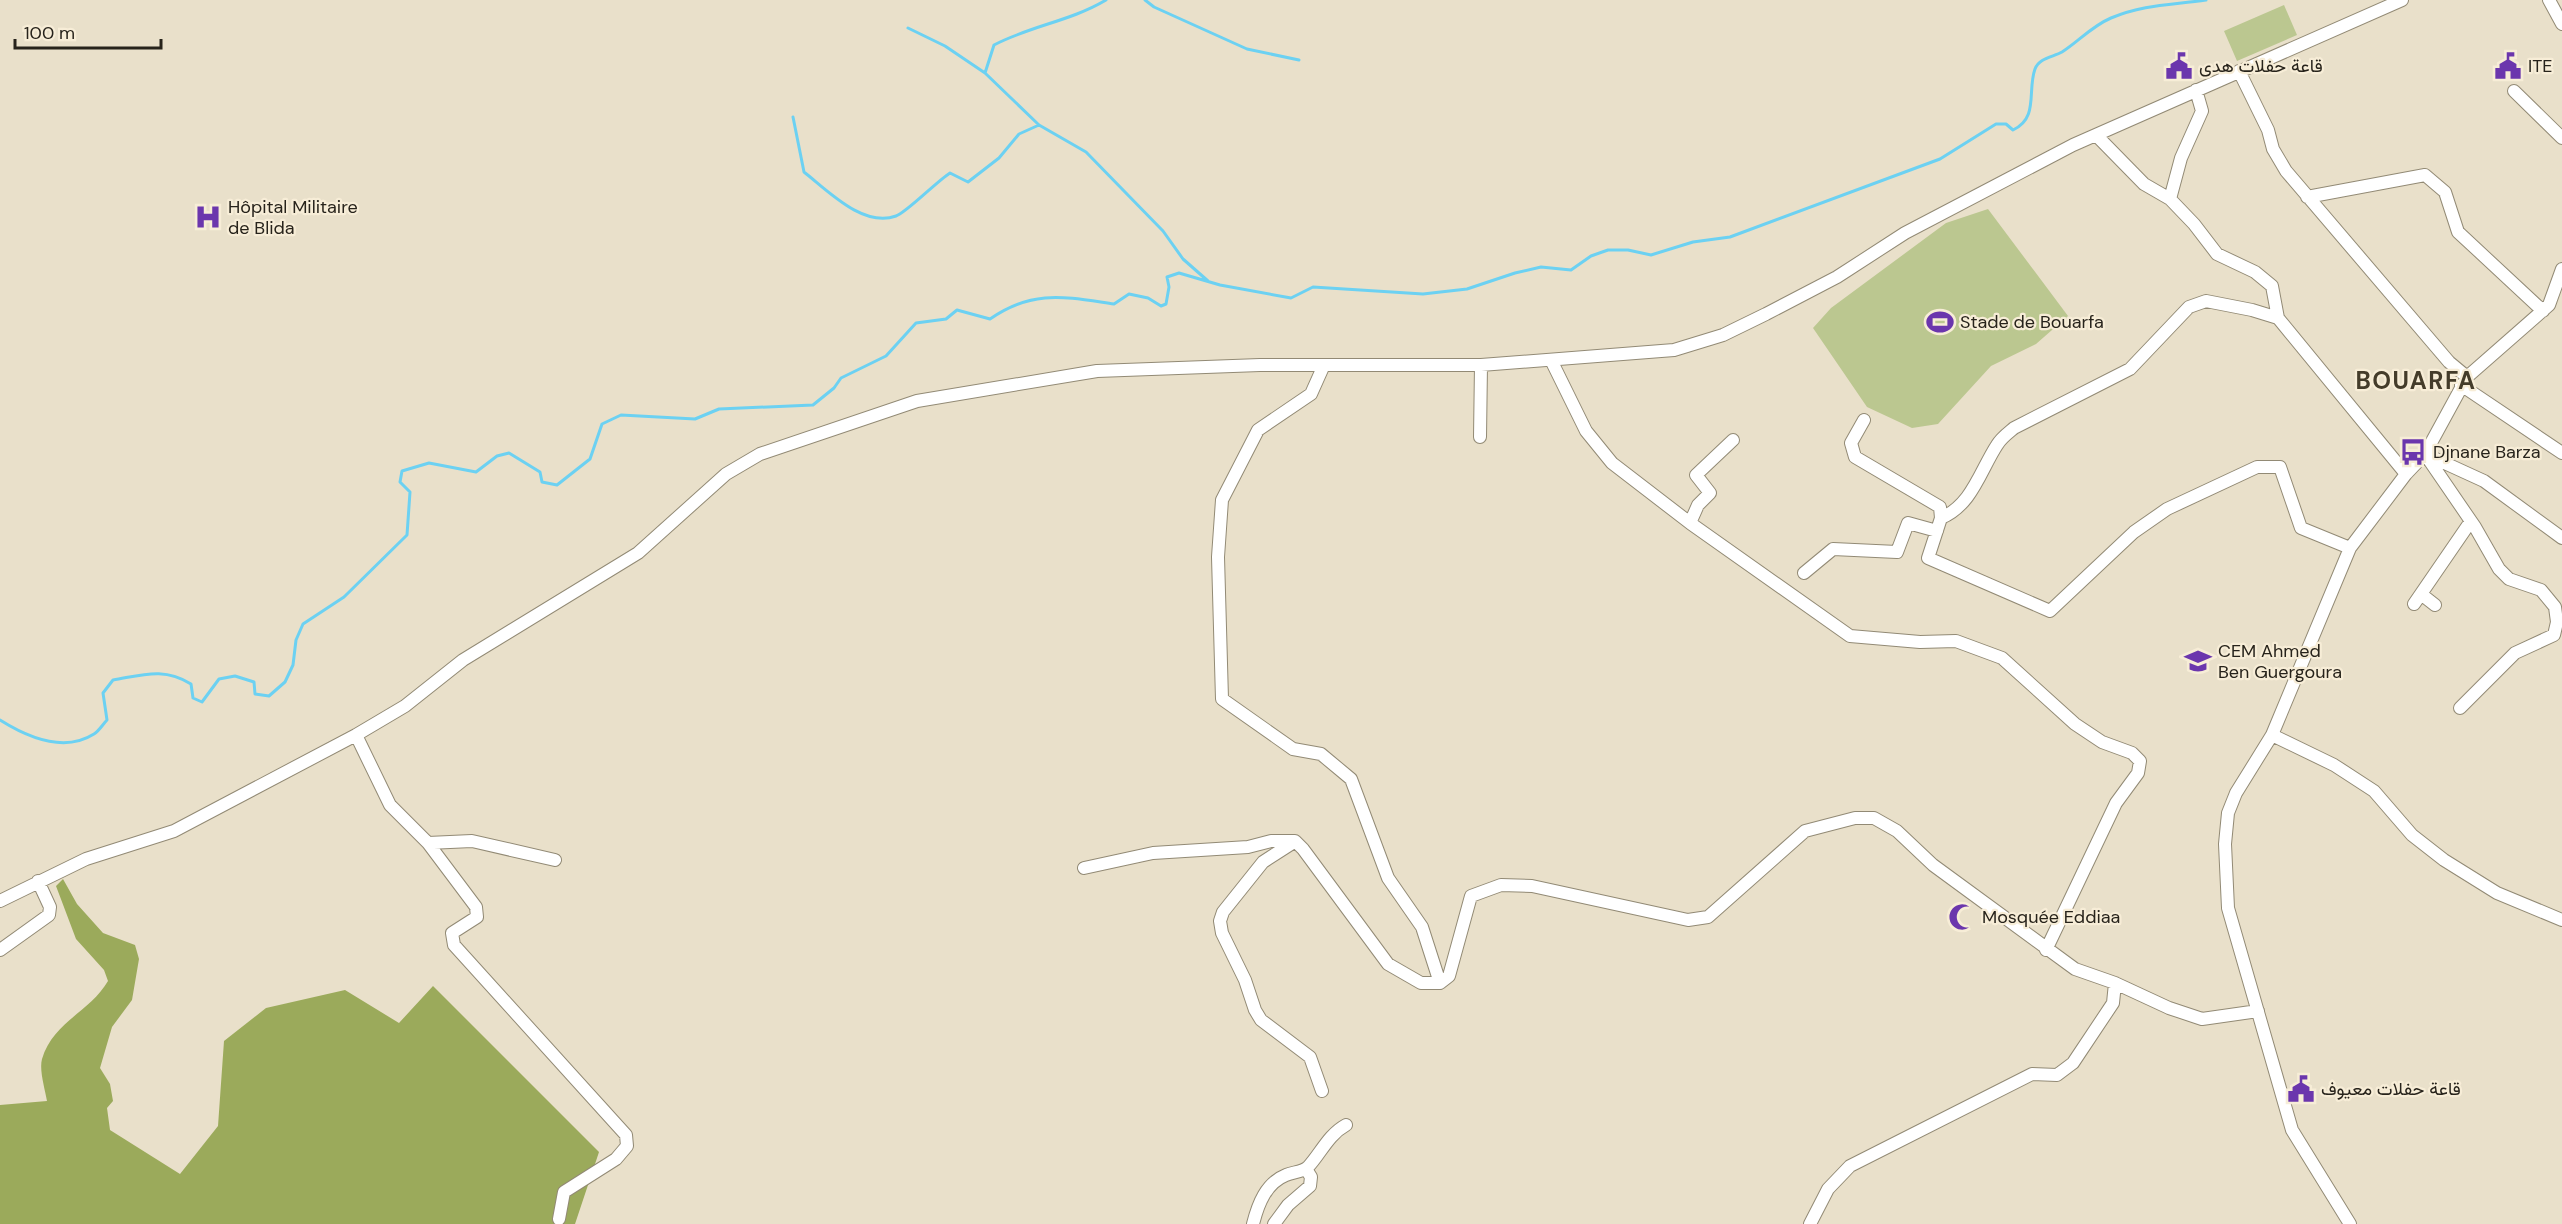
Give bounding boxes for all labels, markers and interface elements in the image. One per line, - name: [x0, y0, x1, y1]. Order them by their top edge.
- scale bar: [15, 12, 160, 50]
- text: 100 m: [24, 21, 75, 45]
- public building icon: قاعة حفلات هدى: [2164, 51, 2194, 81]
- public building icon: ITE: [2493, 51, 2523, 81]
- place label: قاعة حفلات هدى: [2199, 54, 2323, 78]
- place label: ITE: [2528, 54, 2552, 78]
- place label: Hôpital Militaire de Blida: [228, 195, 358, 240]
- hospital icon: Hôpital Militaire de Blida: [193, 202, 223, 232]
- sports icon: Stade de Bouarfa: [1925, 307, 1955, 337]
- place label: Stade de Bouarfa: [1960, 310, 2104, 334]
- district label: BOUARFA: [2355, 365, 2477, 396]
- bus stop icon: Djnane Barza: [2398, 437, 2428, 467]
- place label: Djnane Barza: [2433, 440, 2541, 464]
- place label: CEM Ahmed Ben Guergoura: [2218, 639, 2342, 684]
- school or university icon: CEM Ahmed Ben Guergoura: [2183, 646, 2213, 676]
- mosque icon: Mosquée Eddiaa: [1947, 902, 1977, 932]
- place label: Mosquée Eddiaa: [1982, 905, 2120, 929]
- public building icon: قاعة حفلات معيوف: [2286, 1074, 2316, 1104]
- place label: قاعة حفلات معيوف: [2321, 1077, 2461, 1101]

